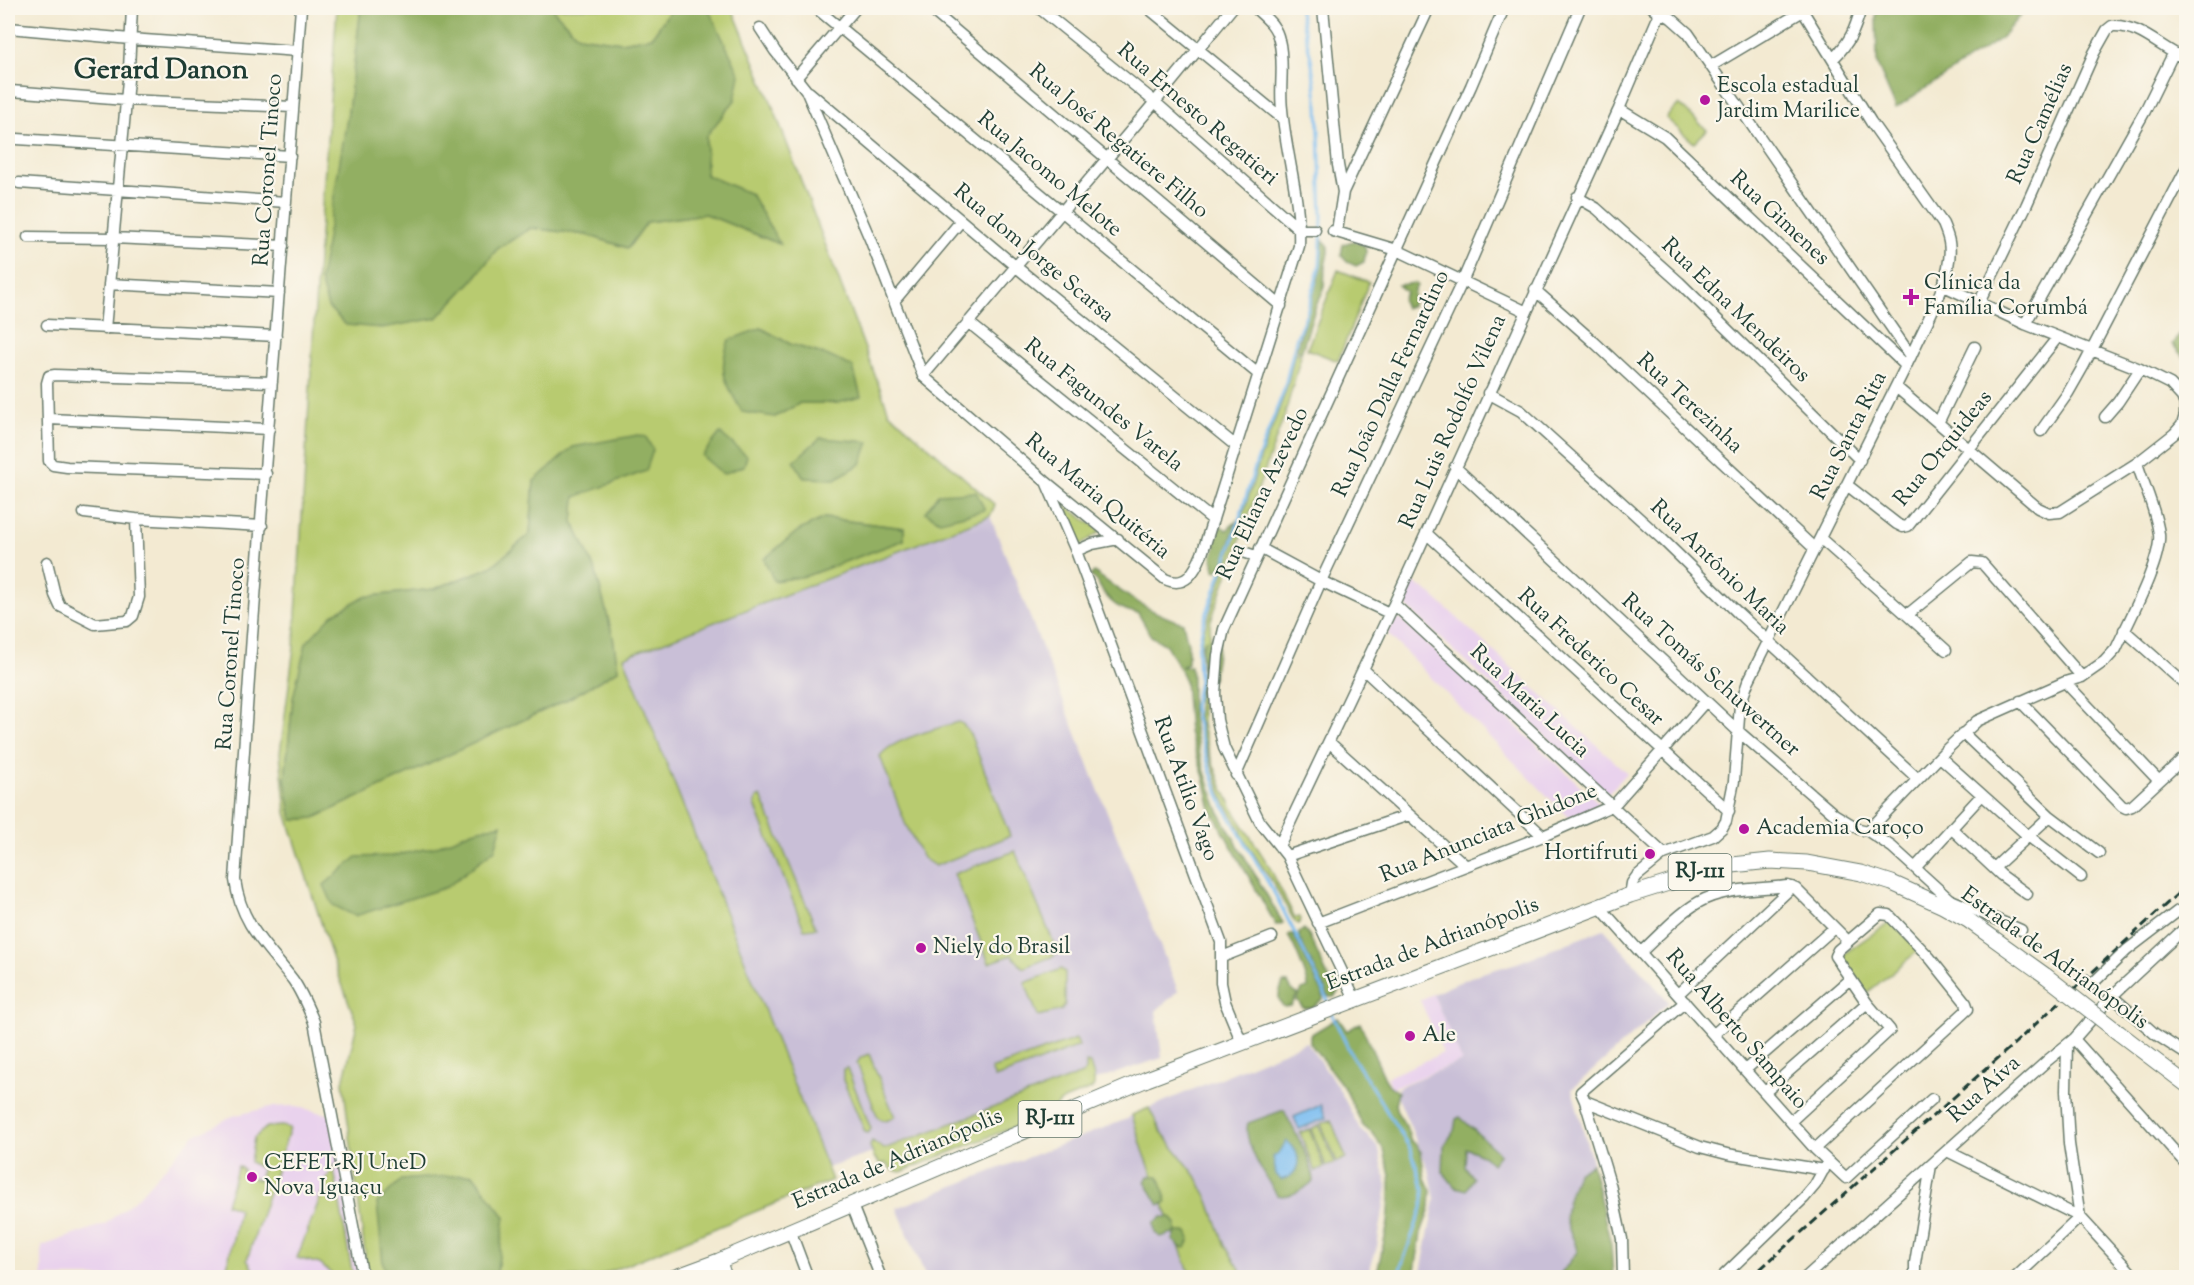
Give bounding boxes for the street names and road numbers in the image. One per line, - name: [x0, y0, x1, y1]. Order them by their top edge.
- street label: Rua Ernesto Regatieri: [1109, 36, 1285, 194]
- street label: Rua José Regatiere Filho: [1021, 57, 1215, 227]
- street label: Rua Camélias: [2000, 58, 2082, 190]
- street label: Rua Coronel Tinoco: [246, 72, 292, 268]
- street label: Rua Jacomo Melote: [969, 105, 1129, 245]
- street label: Rua Gimenes: [1722, 164, 1836, 274]
- street label: Rua dom Jorge Scarsa: [945, 177, 1121, 331]
- street label: Rua Edna Mendeiros: [1653, 231, 1817, 391]
- street label: Rua João Dalla Fernardino: [1325, 265, 1459, 503]
- street label: Rua Luis Rodolfo Vilena: [1392, 310, 1516, 534]
- street label: Rua Fagundes Varela: [1016, 331, 1190, 481]
- street label: Rua Terezinha: [1629, 346, 1749, 462]
- street label: Rua Santa Rita: [1804, 366, 1896, 506]
- street label: Rua Orquideas: [1887, 384, 2001, 514]
- street label: Rua Eliana Azevedo: [1210, 402, 1318, 586]
- street label: Rua Maria Quitéria: [1017, 426, 1177, 568]
- street label: Rua Antônio Maria: [1642, 493, 1796, 643]
- street label: Rua Coronel Tinoco: [209, 556, 255, 752]
- street label: Rua Frederico Cesar: [1509, 581, 1671, 735]
- street label: Rua Tomás Schuwertner: [1613, 587, 1807, 765]
- street label: Rua Maria Lucia: [1462, 638, 1596, 766]
- street label: Rua Atilio Vago: [1144, 712, 1226, 866]
- street label: Rua Anunciata Ghidone: [1376, 776, 1602, 892]
- road number: RJ-111: [1668, 854, 1732, 890]
- street label: Estrada de Adrianópolis: [1953, 880, 2155, 1038]
- street label: Estrada de Adrianópolis: [1322, 890, 1544, 1000]
- street label: Rua Alberto Sampaio: [1657, 943, 1815, 1117]
- street label: Rua Aíva: [1941, 1049, 2029, 1131]
- street label: Estrada de Adrianópolis: [788, 1101, 1008, 1219]
- road number: RJ-111: [1018, 1101, 1082, 1137]

